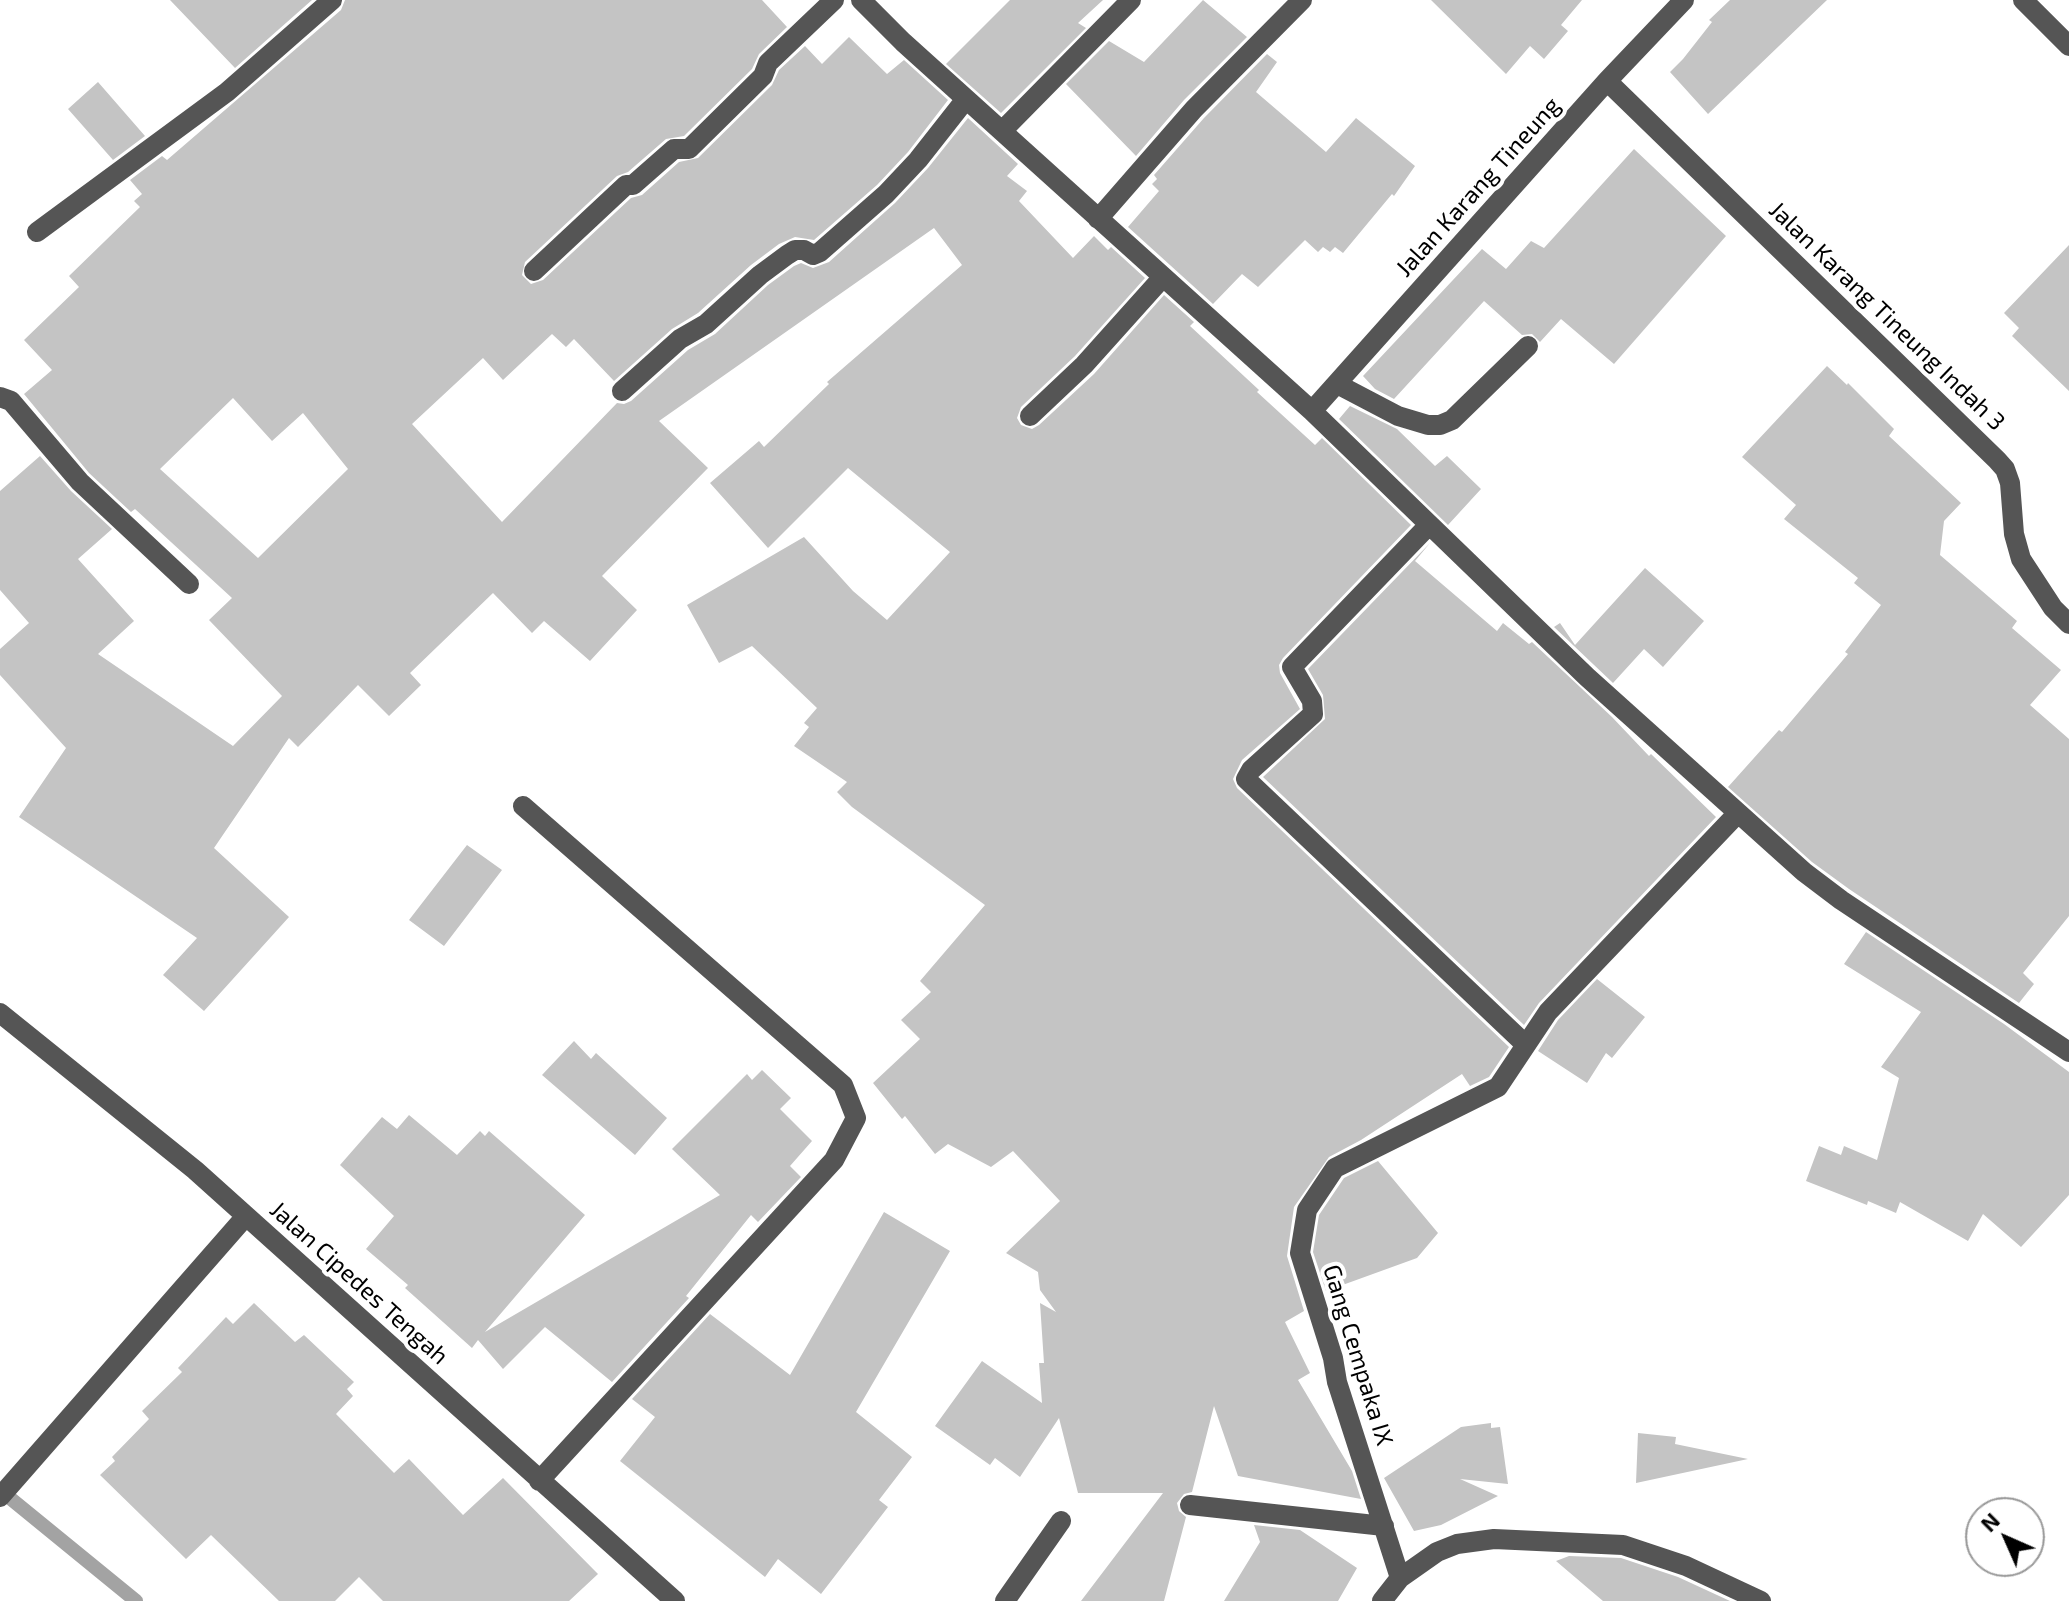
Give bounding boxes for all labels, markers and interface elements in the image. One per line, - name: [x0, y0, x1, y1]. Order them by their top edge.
- street label: Jalan Karang Tineung: [1390, 91, 1566, 283]
- street label: Jalan Karang Tineung Indah 3: [1763, 196, 2011, 436]
- street label: Jalan Cipedes Tengah: [264, 1195, 454, 1371]
- street label: Gang Cempaka IX: [1317, 1261, 1399, 1449]
- north arrow: [1965, 1497, 2045, 1577]
- text: N: [1975, 1507, 2004, 1536]

